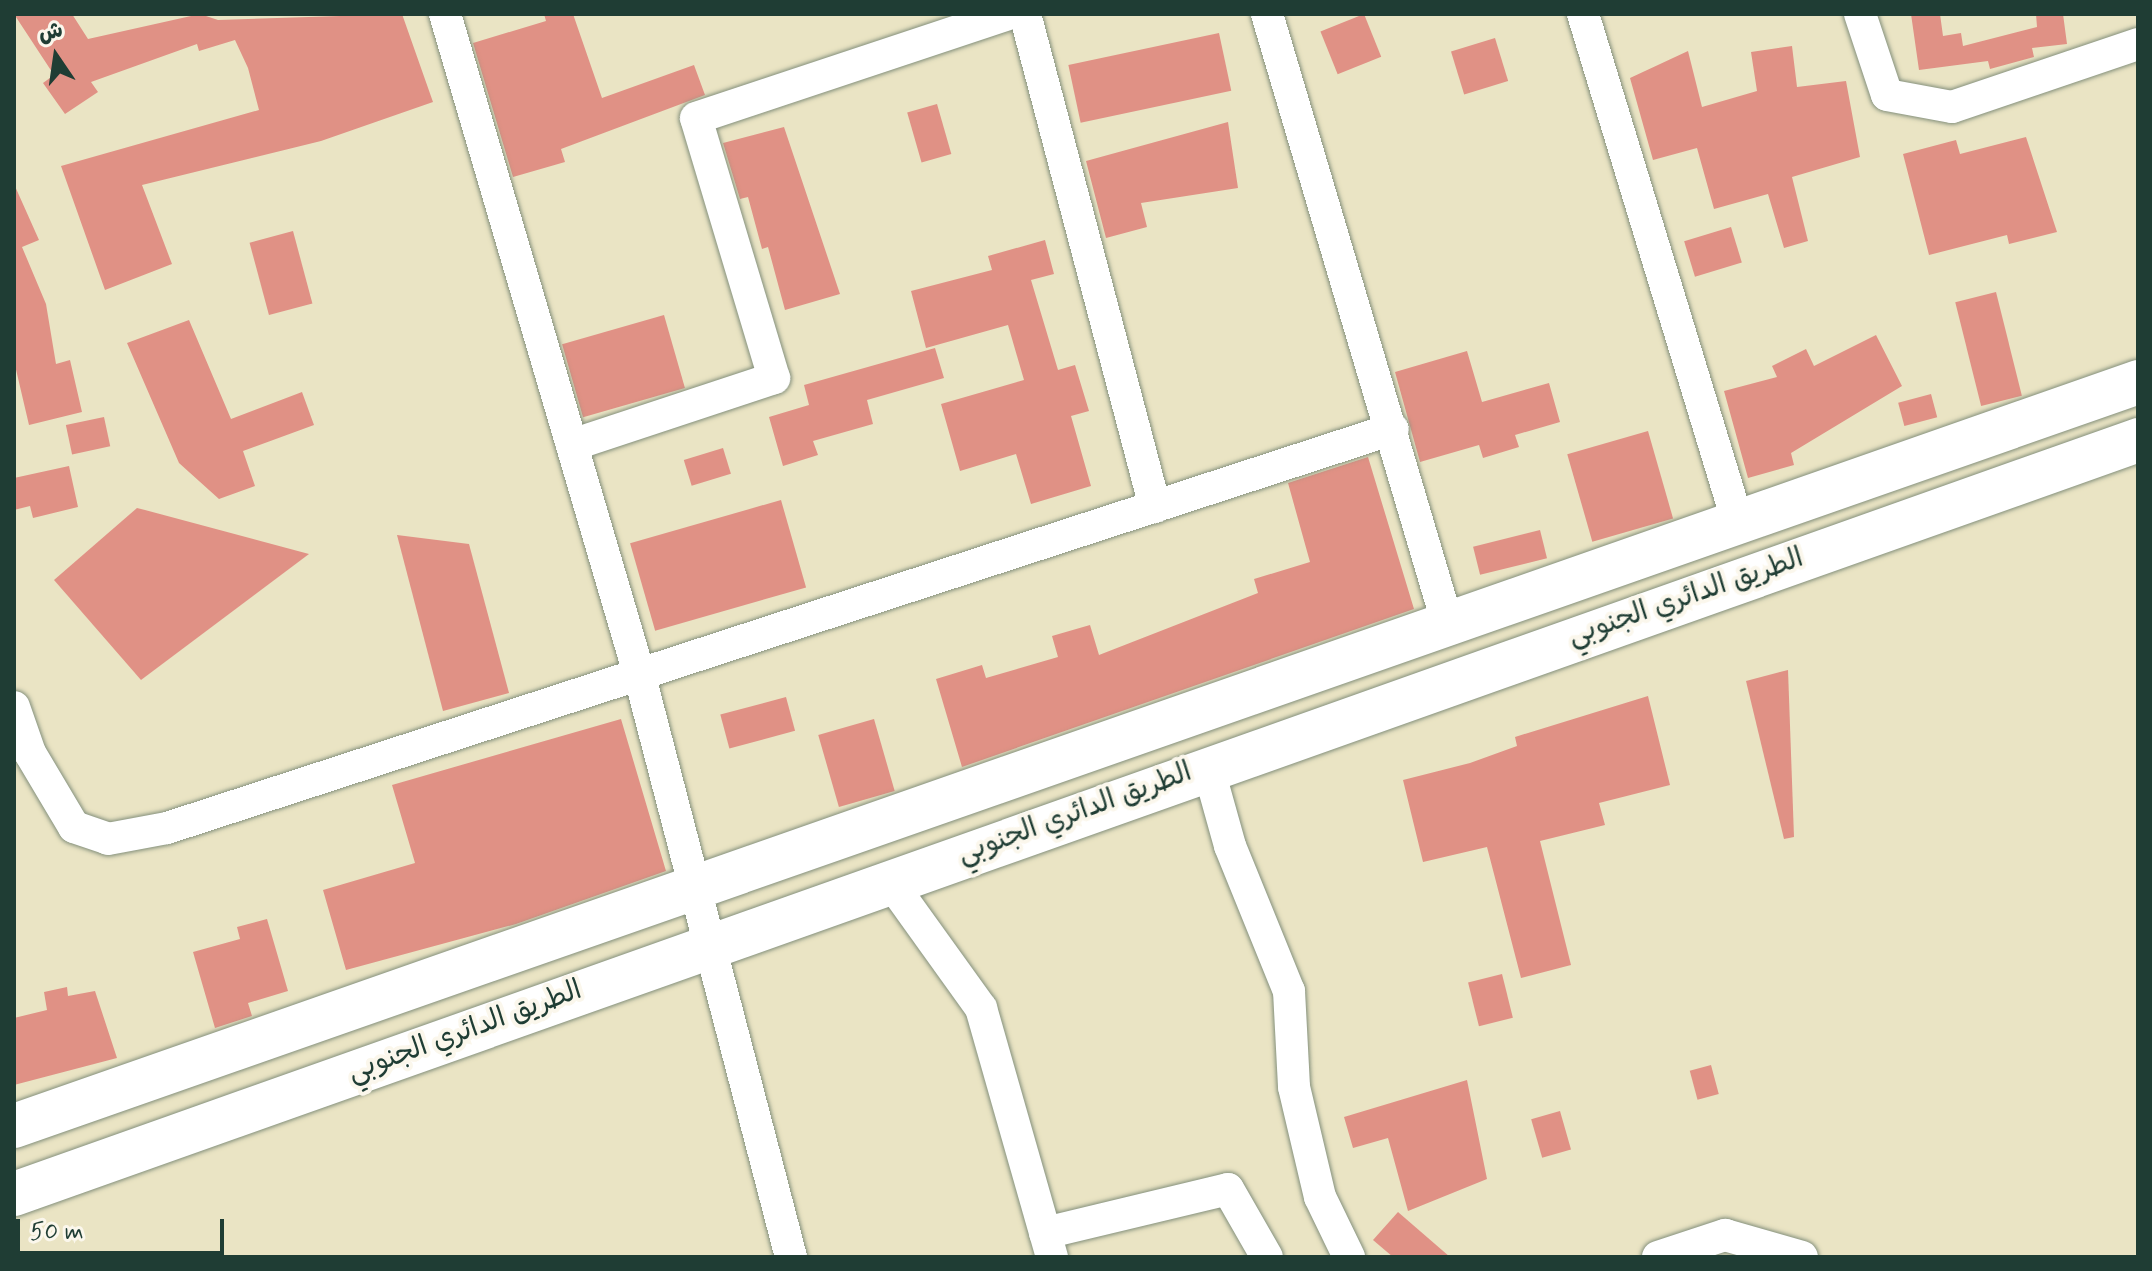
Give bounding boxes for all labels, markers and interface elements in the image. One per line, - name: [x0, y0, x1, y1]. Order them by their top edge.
- north arrow: [16, 16, 96, 96]
- text: ش: [36, 16, 66, 49]
- street label: الطريق الدائري الجنوبي: [1564, 542, 1808, 654]
- street label: الطريق الدائري الجنوبي: [953, 756, 1197, 872]
- street label: الطريق الدائري الجنوبي: [343, 974, 587, 1090]
- scale bar: [20, 1203, 228, 1253]
- text: 50 m: [30, 1217, 84, 1248]

